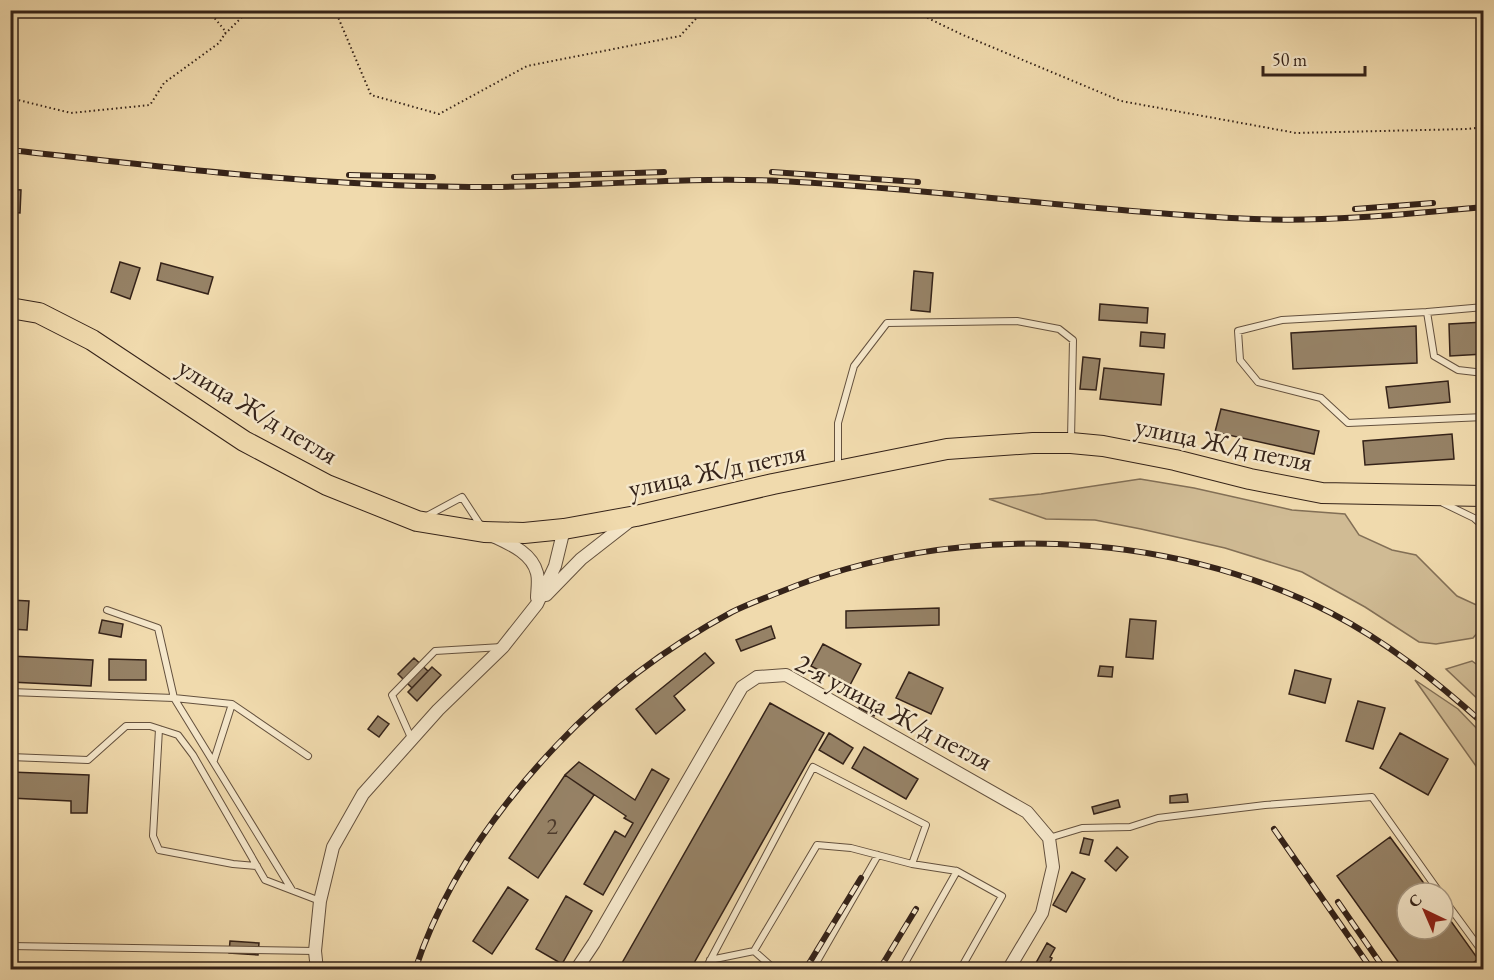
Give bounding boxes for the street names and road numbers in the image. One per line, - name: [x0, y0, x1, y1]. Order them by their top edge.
- street label: улица Ж/д петля: [172, 349, 345, 472]
- street label: улица Ж/д петля: [1132, 408, 1316, 479]
- street label: улица Ж/д петля: [625, 434, 809, 505]
- street label: 2-я улица Ж/д петля: [790, 645, 999, 778]

